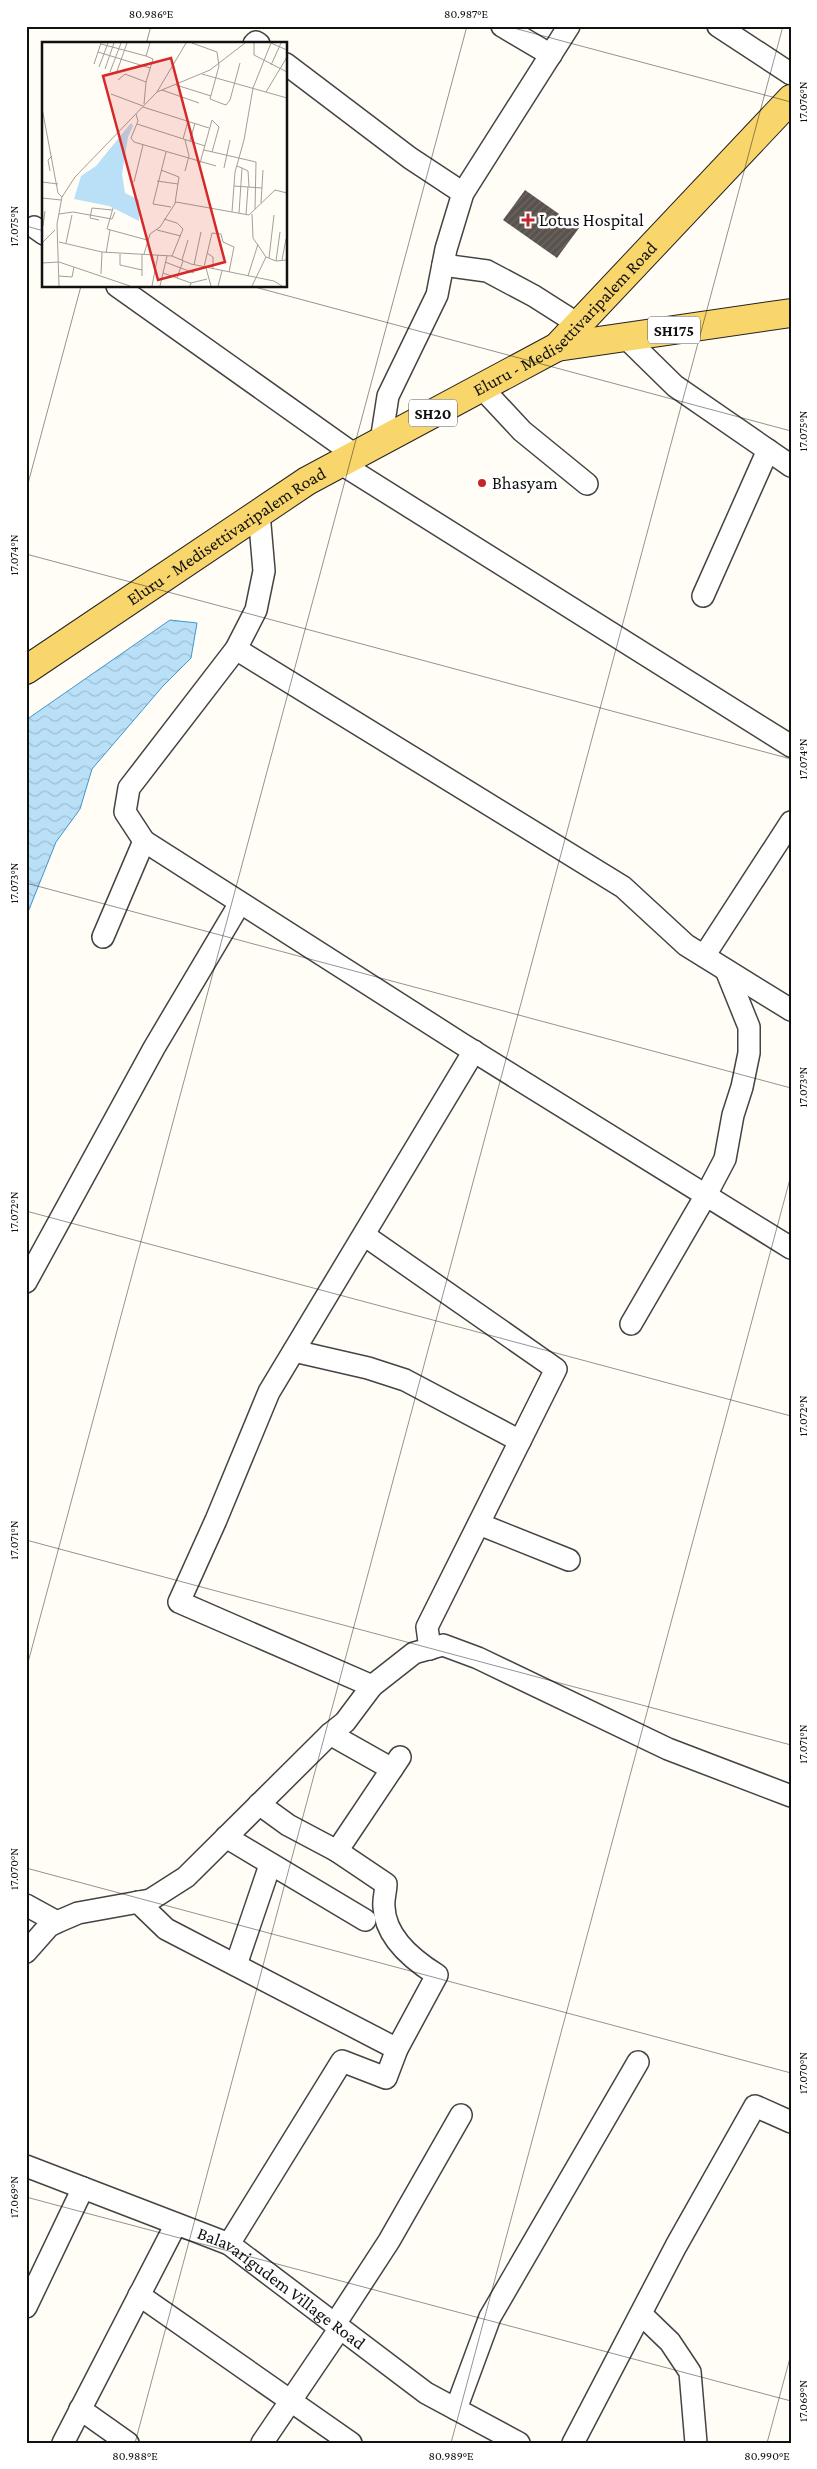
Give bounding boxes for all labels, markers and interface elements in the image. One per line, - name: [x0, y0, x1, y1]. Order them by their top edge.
- text: 80.986°E: [129, 7, 174, 21]
- text: 80.987°E: [444, 7, 488, 21]
- inset map: [42, 42, 288, 288]
- text: 17.076°N: [796, 81, 810, 123]
- text: 17.075°N: [7, 205, 21, 247]
- place label: Lotus Hospital: [539, 210, 644, 230]
- marker: Lotus Hospital: [521, 213, 535, 227]
- street label: Eluru - Medisettivaripalem Road: [470, 237, 661, 400]
- road number: SH175: [648, 316, 700, 344]
- road number: SH20: [409, 399, 457, 426]
- text: 17.075°N: [796, 410, 810, 452]
- street label: Eluru - Medisettivaripalem Road: [123, 463, 329, 609]
- place label: Bhasyam: [492, 473, 558, 493]
- marker: Bhasyam: [476, 477, 488, 489]
- text: 17.074°N: [7, 534, 21, 576]
- text: 17.074°N: [796, 738, 810, 780]
- text: 17.073°N: [7, 862, 21, 904]
- text: 17.073°N: [796, 1066, 810, 1108]
- text: 17.072°N: [7, 1191, 21, 1233]
- text: 17.072°N: [796, 1395, 810, 1437]
- text: 17.071°N: [7, 1520, 21, 1560]
- text: 17.071°N: [796, 1724, 810, 1764]
- text: 17.070°N: [7, 1848, 21, 1890]
- text: 17.070°N: [796, 2052, 810, 2094]
- text: 17.069°N: [7, 2176, 21, 2218]
- street label: Balavarigudem Village Road: [194, 2223, 370, 2354]
- text: 17.069°N: [796, 2380, 810, 2422]
- text: 80.988°E: [112, 2449, 158, 2463]
- text: 80.989°E: [429, 2449, 474, 2463]
- text: 80.990°E: [744, 2449, 790, 2463]

